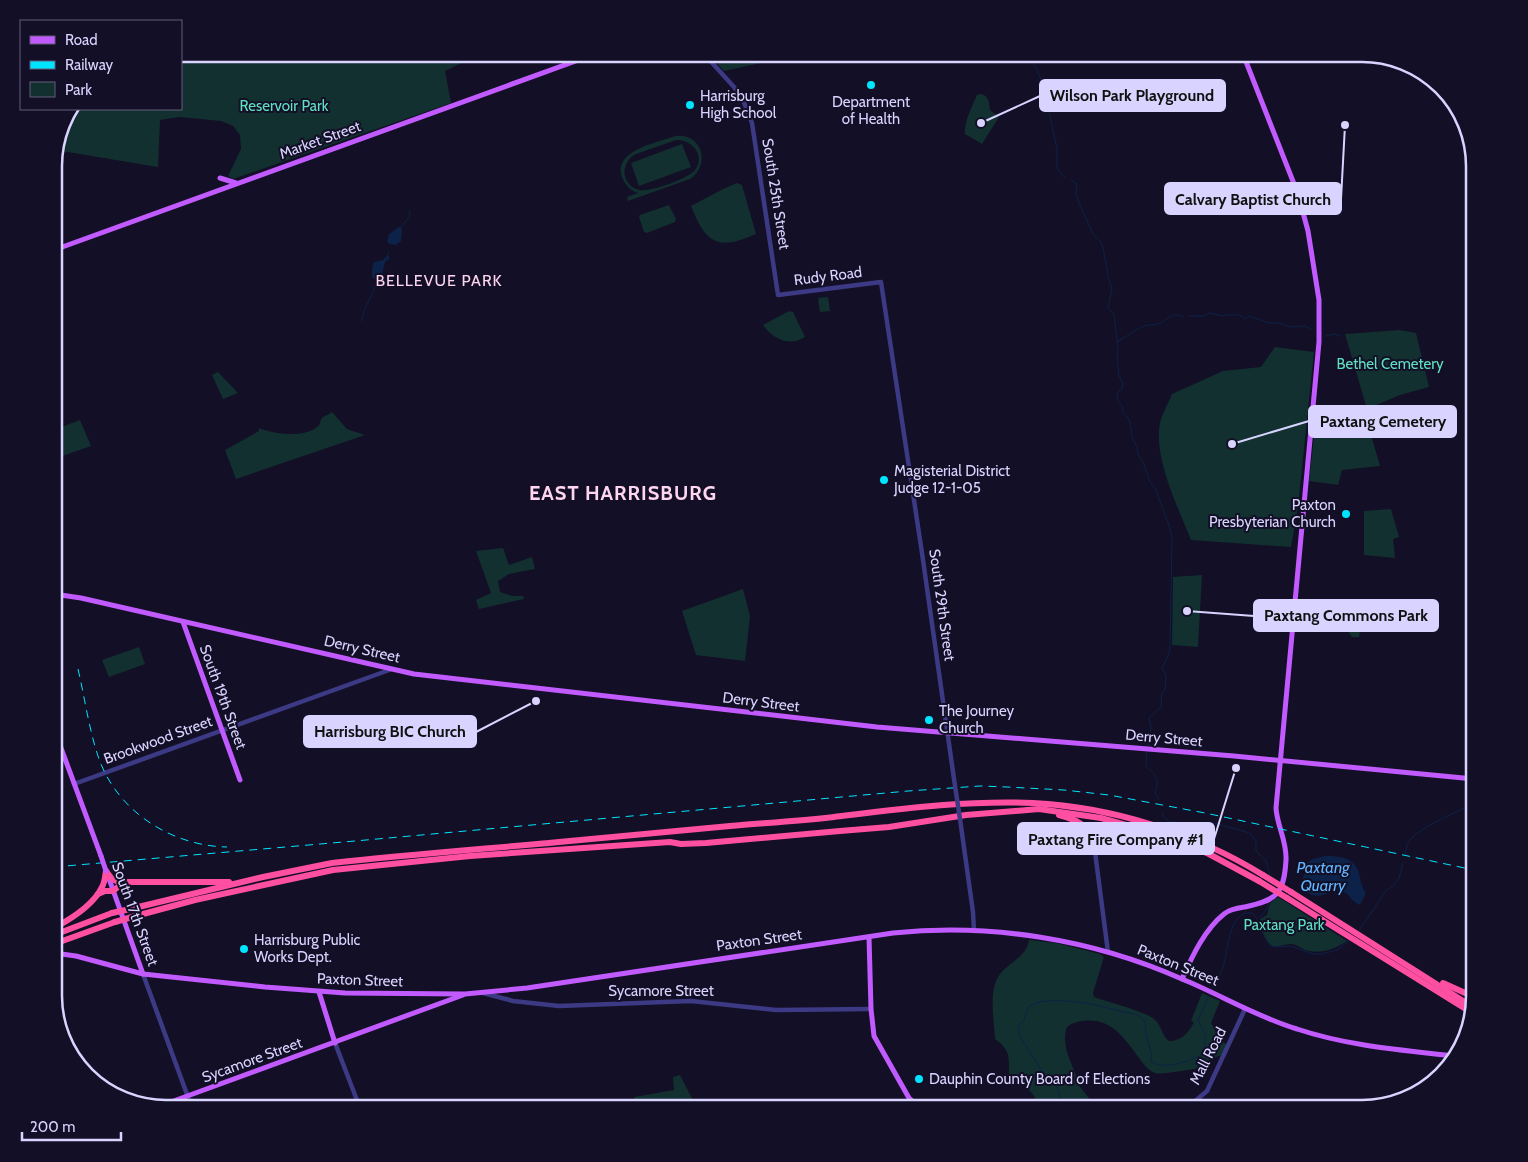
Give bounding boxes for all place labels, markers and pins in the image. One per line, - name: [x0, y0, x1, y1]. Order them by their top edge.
- marker: Department of Health: [865, 79, 877, 91]
- callout: Wilson Park Playground: [1040, 80, 1225, 111]
- place label: Harrisburg High School: [700, 87, 777, 122]
- place label: Department of Health: [832, 93, 910, 128]
- marker: Harrisburg High School: [684, 99, 696, 111]
- callout: Calvary Baptist Church: [1165, 183, 1341, 214]
- callout: Paxtang Cemetery: [1309, 406, 1456, 437]
- place label: Magisterial District Judge 12-1-05: [893, 462, 1010, 497]
- marker: Magisterial District Judge 12-1-05: [878, 474, 890, 486]
- place label: Paxton Presbyterian Church: [1209, 496, 1336, 531]
- marker: Paxton Presbyterian Church: [1340, 508, 1352, 520]
- callout: Paxtang Commons Park: [1254, 600, 1438, 631]
- place label: The Journey Church: [939, 702, 1015, 737]
- marker: The Journey Church: [923, 714, 935, 726]
- callout: Harrisburg BIC Church: [304, 716, 476, 747]
- callout: Paxtang Fire Company #1: [1018, 823, 1214, 854]
- place label: Harrisburg Public Works Dept.: [254, 931, 361, 966]
- marker: Harrisburg Public Works Dept.: [238, 943, 250, 955]
- place label: Dauphin County Board of Elections: [929, 1070, 1150, 1088]
- marker: Dauphin County Board of Elections: [913, 1073, 925, 1085]

